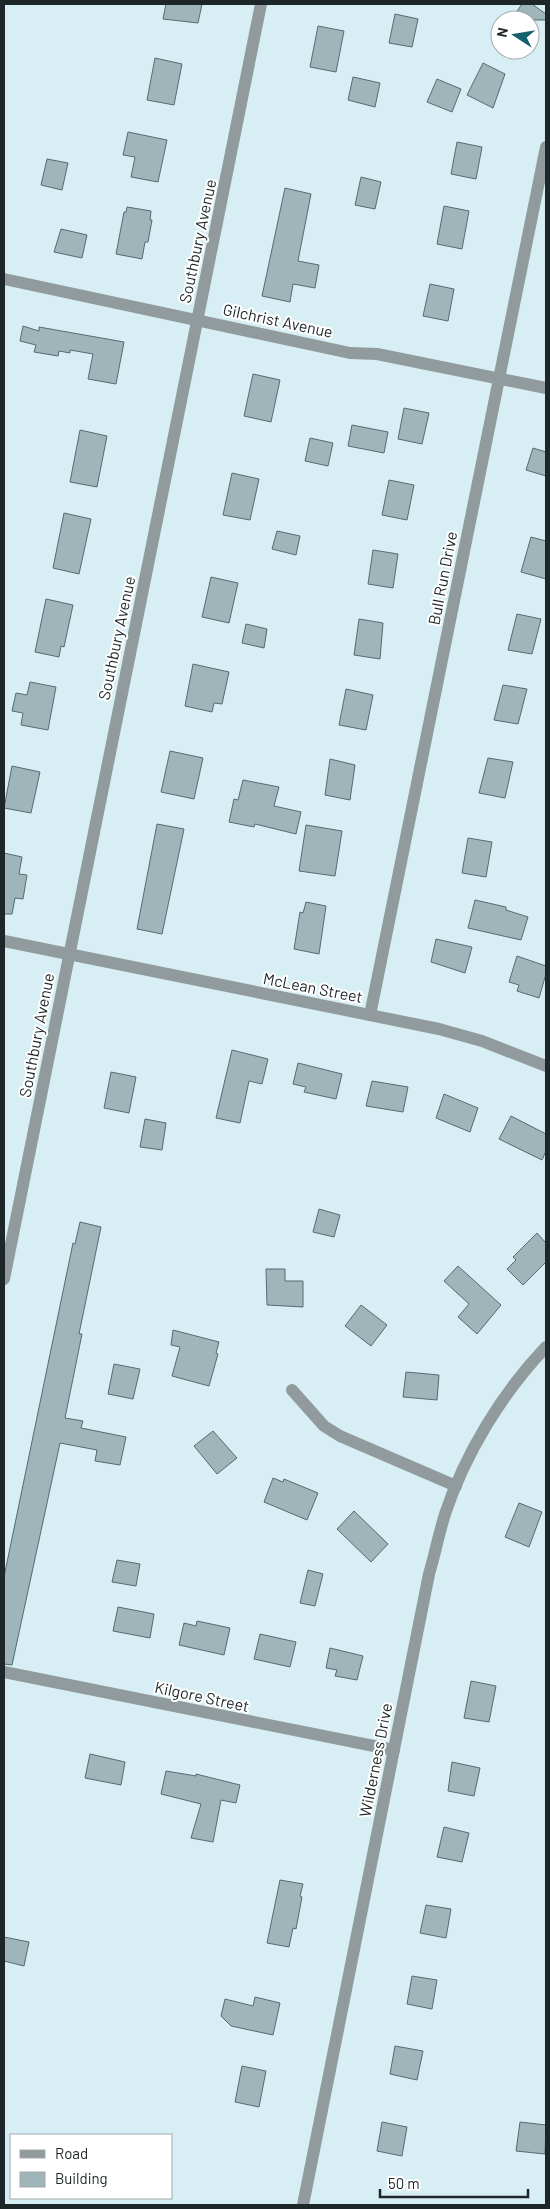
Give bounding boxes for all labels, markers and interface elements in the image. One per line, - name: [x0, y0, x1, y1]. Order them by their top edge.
- north arrow: [490, 10, 540, 60]
- text: N: [493, 26, 511, 39]
- street label: Southbury Avenue: [175, 177, 219, 305]
- street label: Gilchrist Avenue: [221, 299, 335, 341]
- street label: Bull Run Drive: [424, 530, 460, 626]
- street label: Southbury Avenue: [94, 574, 138, 702]
- street label: McLean Street: [262, 968, 364, 1006]
- street label: Southbury Avenue: [15, 971, 57, 1099]
- street label: Kilgore Street: [153, 1677, 251, 1715]
- street label: Wilderness Drive: [355, 1701, 395, 1819]
- legend: [10, 2134, 172, 2199]
- text: Road: [55, 2144, 88, 2162]
- scale bar: [380, 2166, 528, 2198]
- text: Building: [55, 2169, 108, 2187]
- text: 50 m: [388, 2174, 420, 2192]

